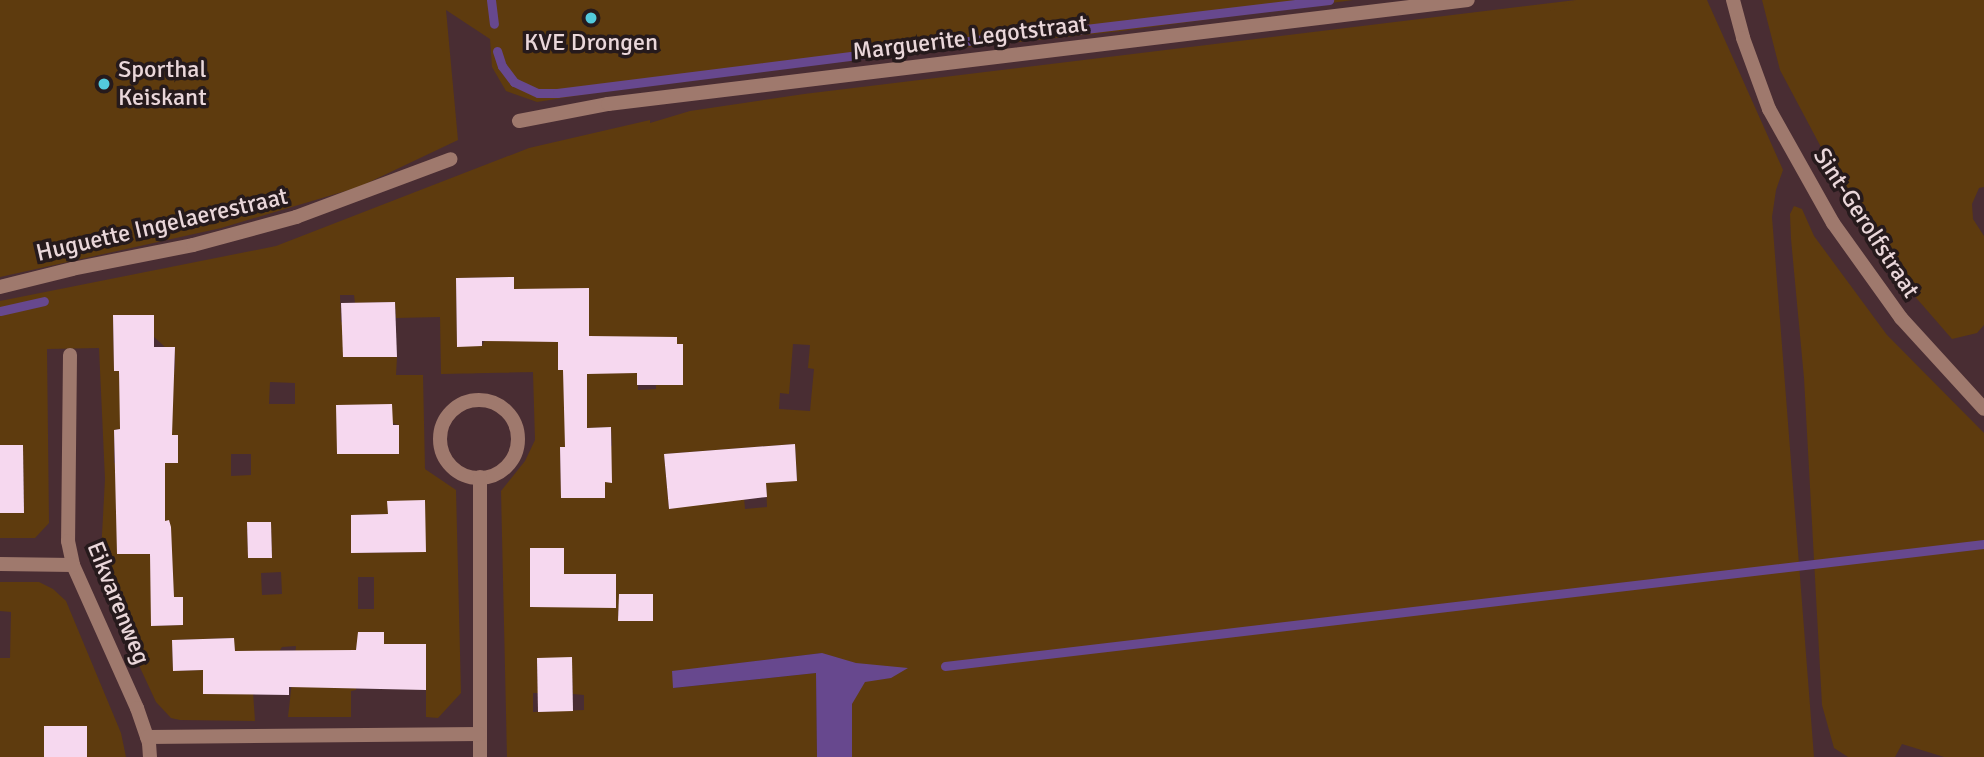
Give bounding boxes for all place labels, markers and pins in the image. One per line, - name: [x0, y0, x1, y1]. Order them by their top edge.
- marker: KVE Drongen: [583, 10, 599, 26]
- place label: KVE Drongen: [524, 29, 658, 57]
- place label: Sporthal Keiskant: [118, 56, 207, 112]
- marker: Sporthal Keiskant: [96, 76, 112, 92]

